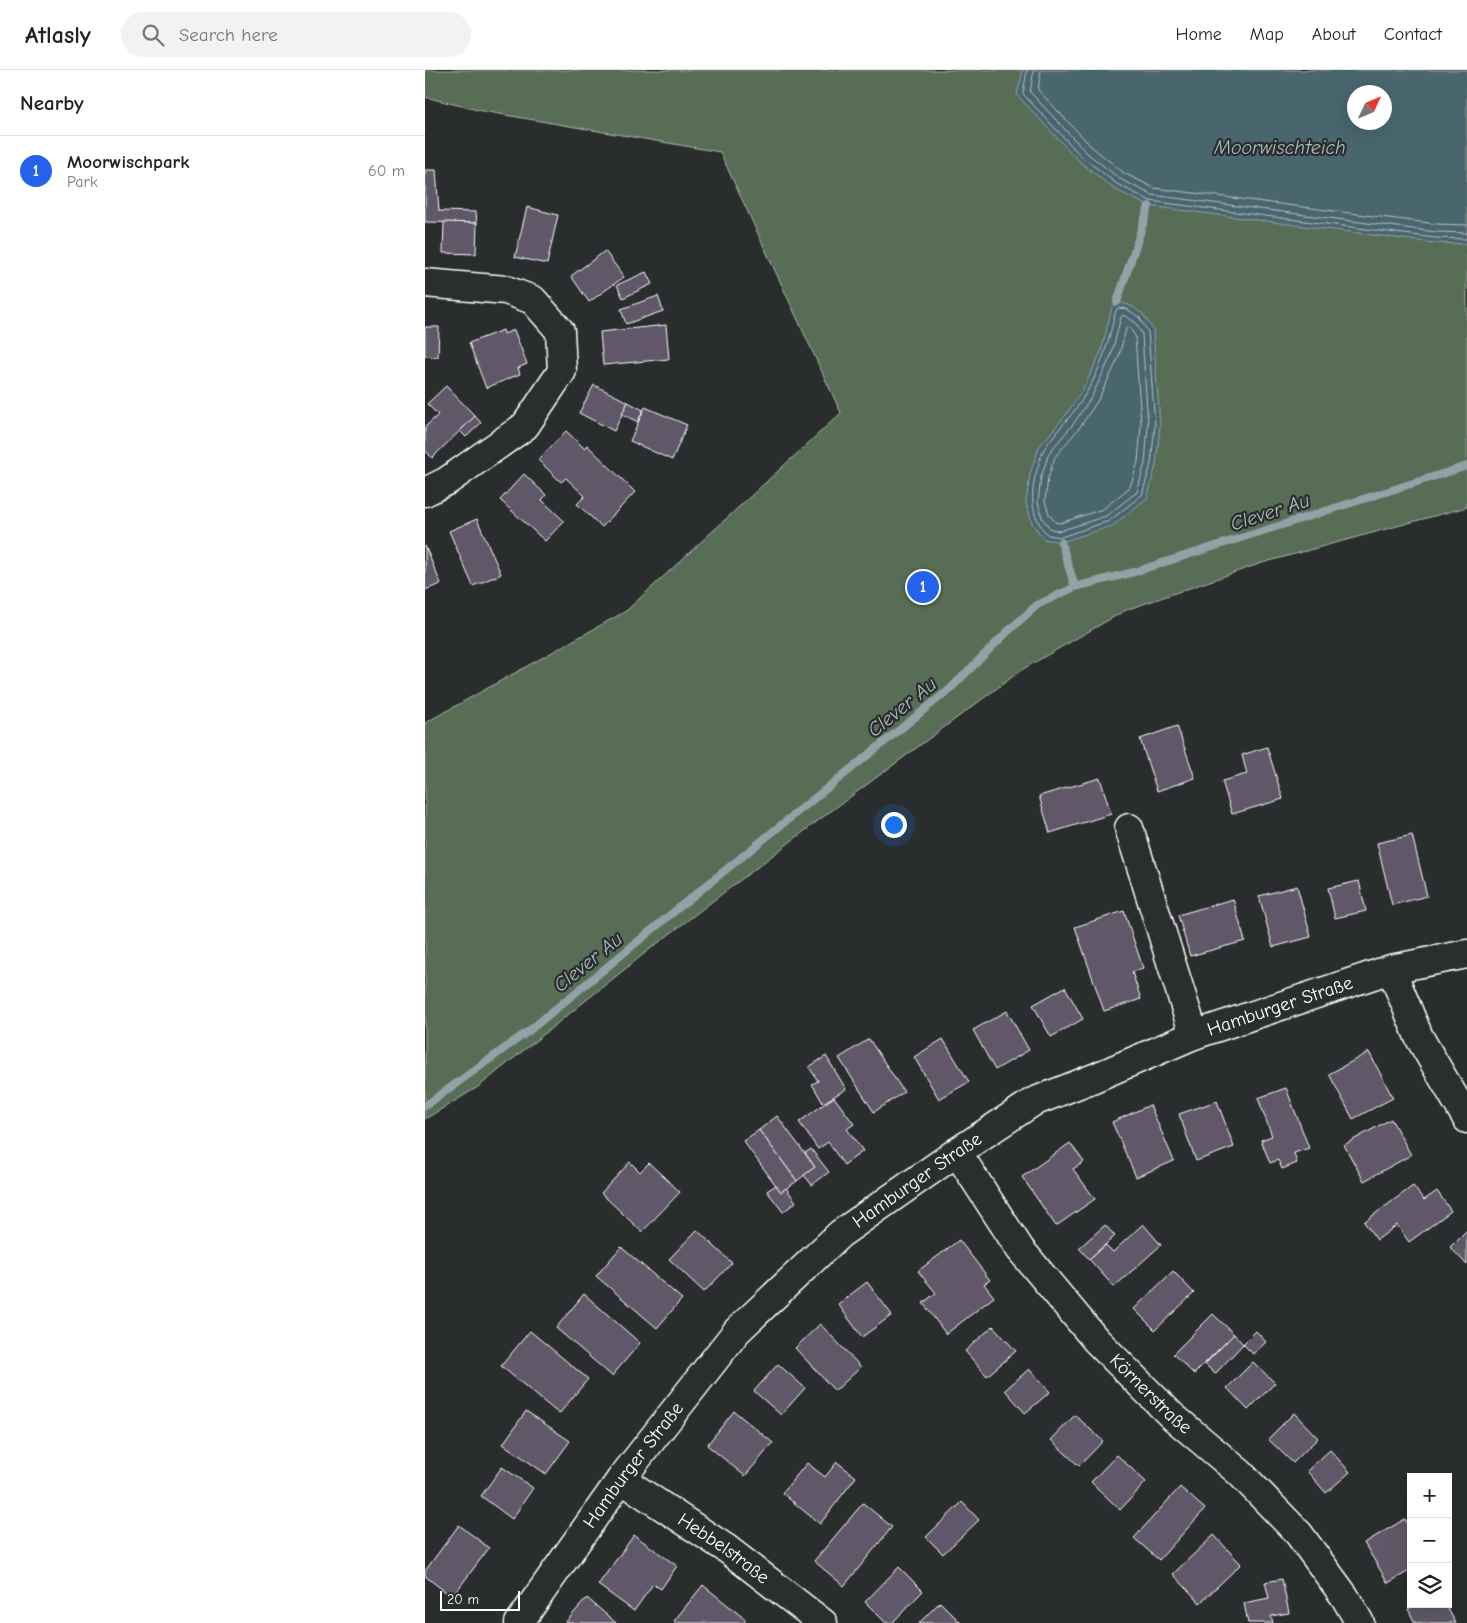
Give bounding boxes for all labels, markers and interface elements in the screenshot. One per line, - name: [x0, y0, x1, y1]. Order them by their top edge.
- search box: [121, 12, 471, 57]
- text: Atlasly: [25, 21, 91, 49]
- icon: search: [139, 21, 167, 49]
- text: Search here: [179, 24, 278, 46]
- text: Home: [1175, 24, 1222, 45]
- text: Map: [1250, 24, 1284, 45]
- text: About: [1312, 24, 1356, 45]
- text: Contact: [1384, 24, 1442, 45]
- north arrow: [1347, 85, 1392, 130]
- text: Nearby: [20, 91, 84, 115]
- water label: Moorwischteich: [1213, 136, 1346, 159]
- text: Moorwischpark: [67, 151, 190, 173]
- text: 1: [33, 162, 39, 180]
- text: 60 m: [368, 162, 405, 180]
- text: Park: [67, 173, 98, 191]
- water label: Clever Au: [1228, 488, 1312, 536]
- pin: 1: [907, 568, 939, 606]
- water label: Clever Au: [863, 672, 941, 742]
- your location: [881, 812, 907, 838]
- water label: Clever Au: [549, 927, 627, 997]
- street label: Hamburger Straße: [1204, 972, 1356, 1041]
- street label: Hamburger Straße: [848, 1128, 986, 1233]
- street label: Körnerstraße: [1105, 1349, 1196, 1439]
- street label: Hamburger Straße: [579, 1398, 688, 1532]
- map controls: [1407, 1473, 1452, 1608]
- button: +: [1407, 1473, 1452, 1518]
- street label: Hebbelstraße: [674, 1509, 774, 1589]
- button: −: [1407, 1518, 1452, 1563]
- button: layers: [1407, 1563, 1452, 1608]
- scale bar: [440, 1588, 520, 1611]
- text: 20 m: [447, 1591, 479, 1608]

